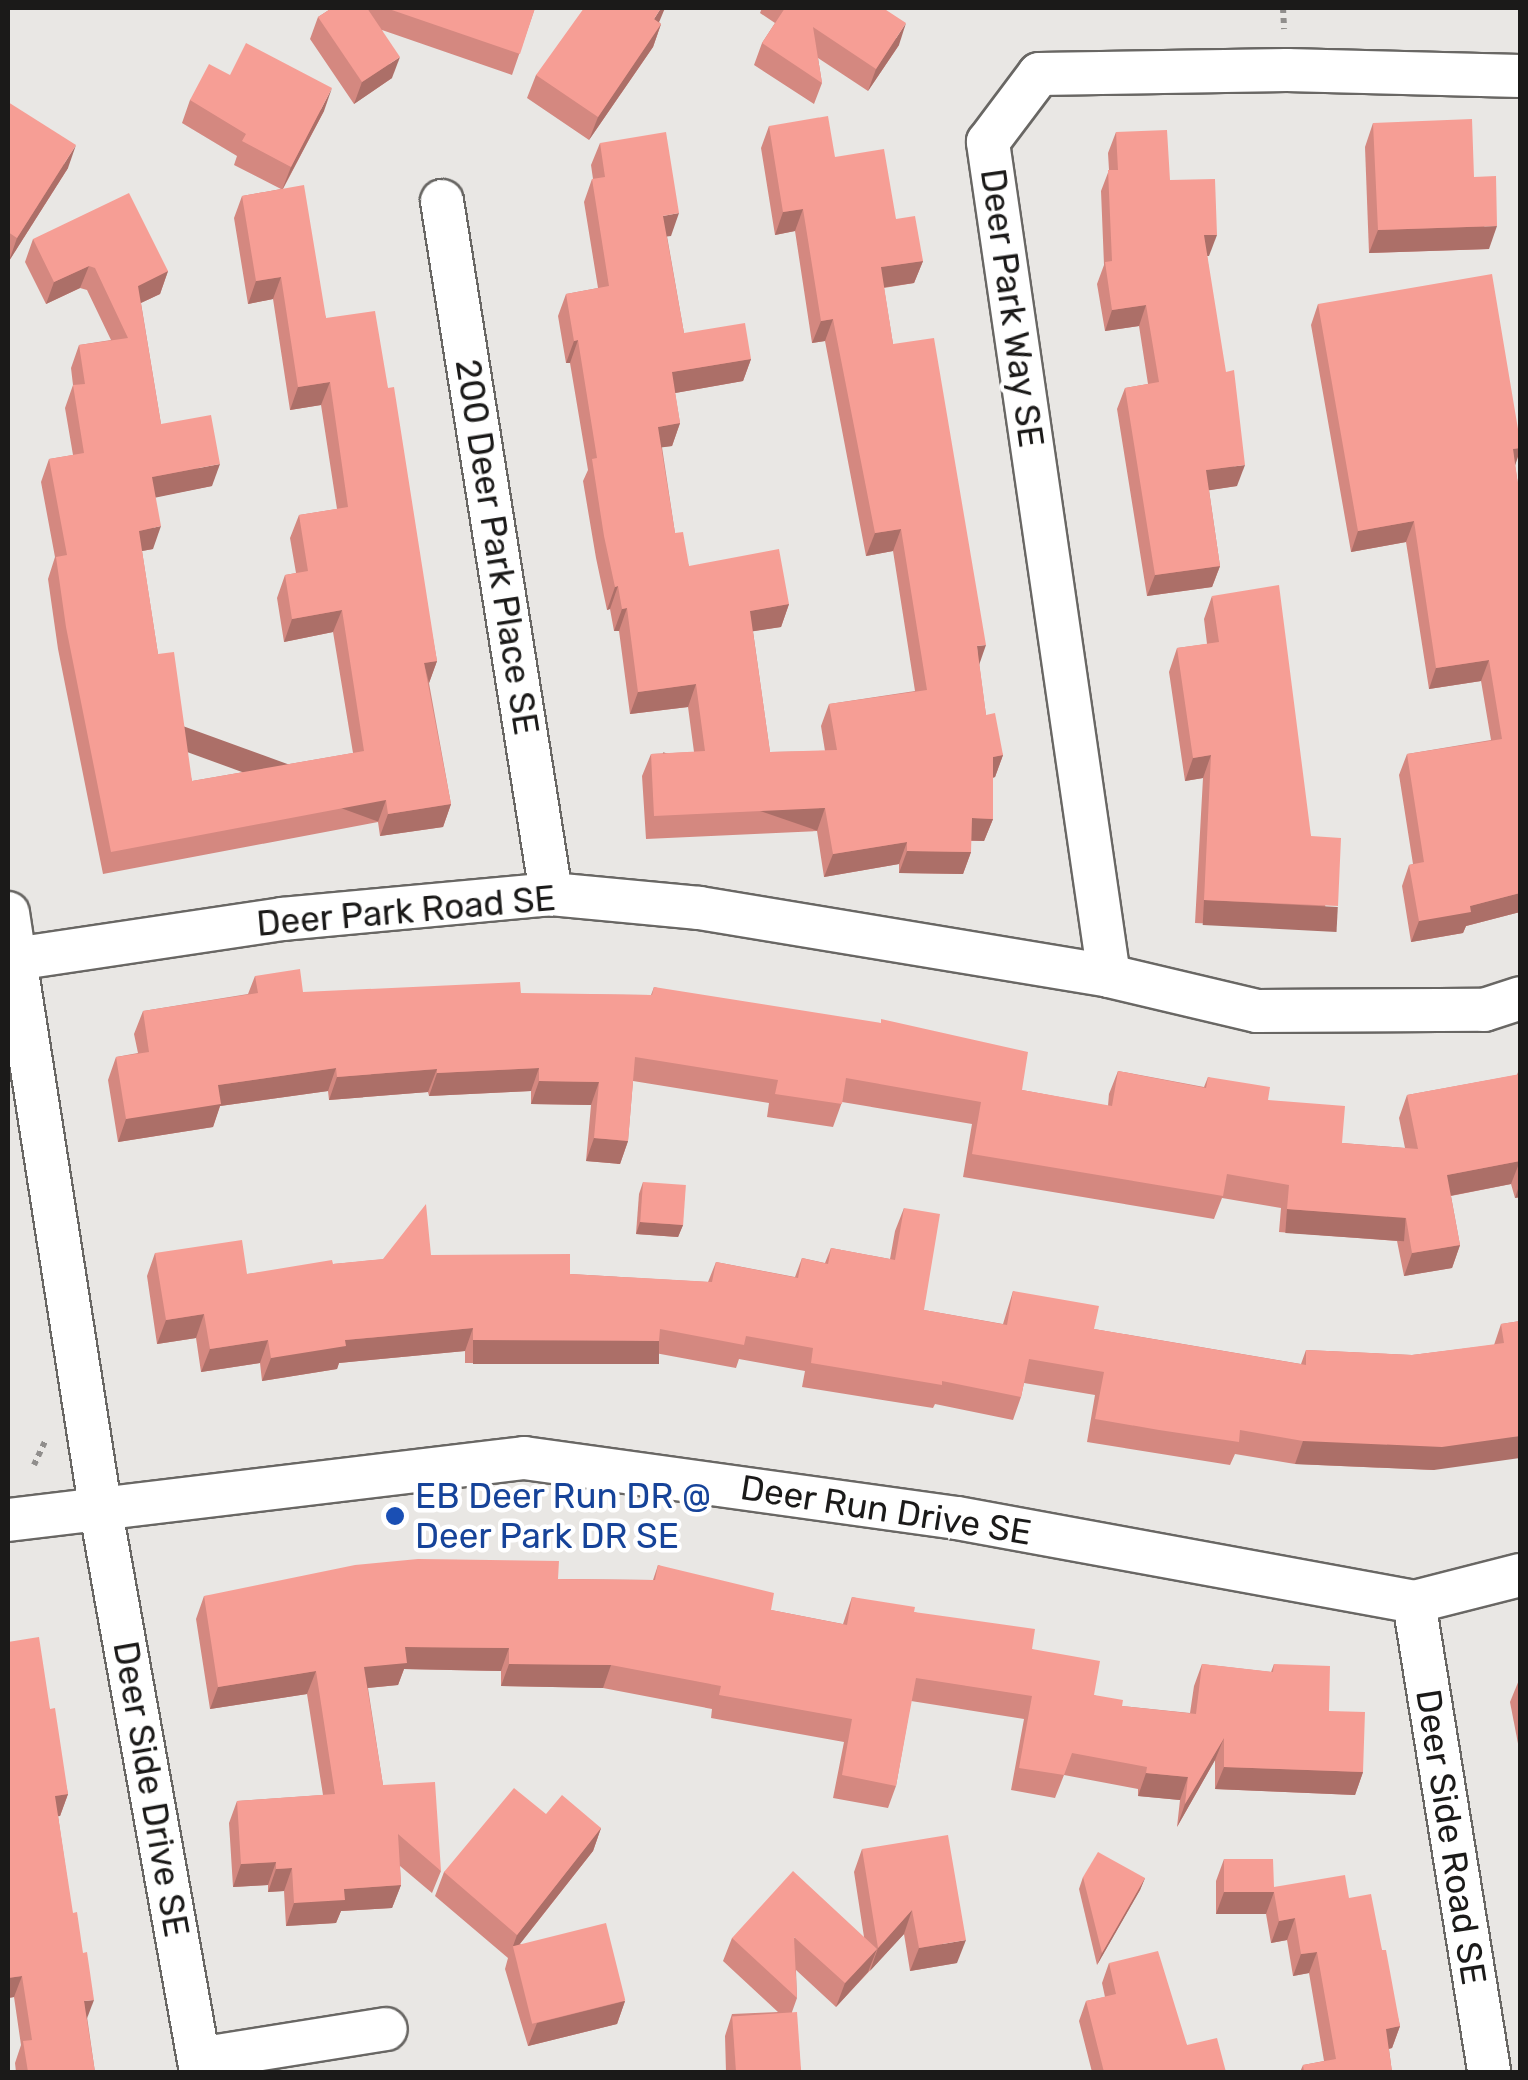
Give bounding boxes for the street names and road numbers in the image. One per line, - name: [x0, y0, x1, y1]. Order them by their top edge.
- street label: Deer Park Way SE: [971, 165, 1053, 451]
- street label: 200 Deer Park Place SE: [446, 356, 548, 738]
- street label: Deer Park Road SE: [254, 877, 558, 945]
- street label: Deer Run Drive SE: [737, 1466, 1035, 1554]
- street label: Deer Side Drive SE: [104, 1638, 198, 1940]
- street label: Deer Side Road SE: [1407, 1686, 1495, 1988]

